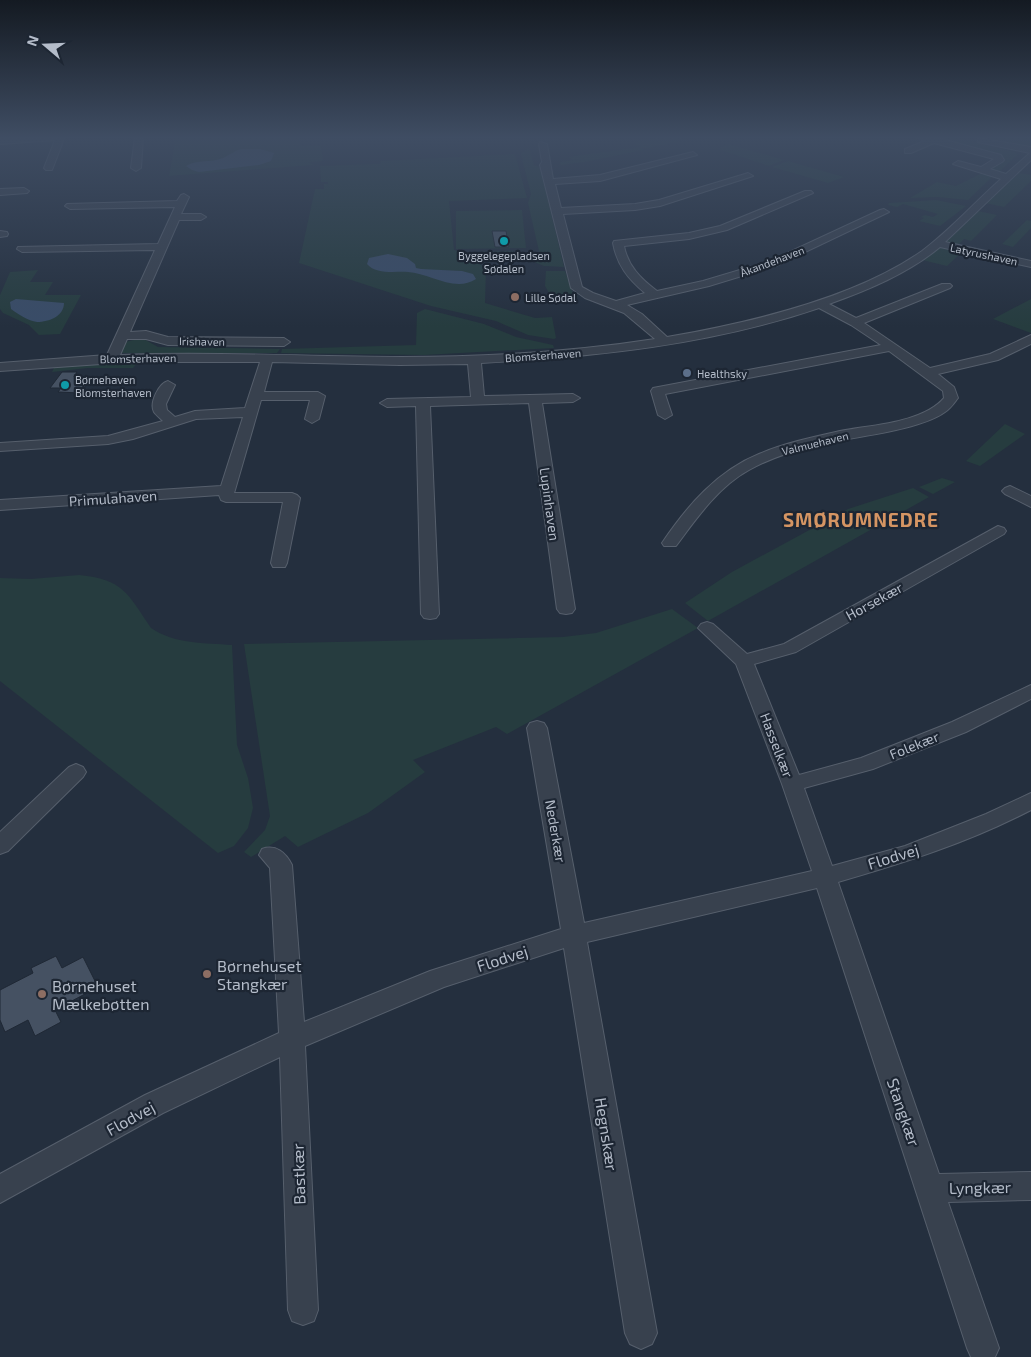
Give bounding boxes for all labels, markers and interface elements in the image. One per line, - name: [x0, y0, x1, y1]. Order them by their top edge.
- north arrow: [20, 20, 70, 70]
- text: N: [23, 33, 42, 48]
- marker: Byggelegepladsen Sødalen: [498, 235, 510, 247]
- street label: Latyrushaven: [949, 241, 1019, 267]
- street label: Åkandehaven: [738, 243, 806, 279]
- place label: Byggelegepladsen Sødalen: [458, 249, 550, 275]
- marker: Lille Sødal: [509, 291, 521, 303]
- place label: Lille Sødal: [525, 291, 577, 304]
- street label: Irishaven: [179, 334, 225, 348]
- street label: Blomsterhaven: [504, 346, 582, 364]
- street label: Blomsterhaven: [100, 351, 176, 365]
- marker: Healthsky: [681, 367, 693, 379]
- place label: Healthsky: [697, 367, 747, 380]
- place label: Børnehaven Blomsterhaven: [75, 373, 152, 399]
- marker: Børnehaven Blomsterhaven: [59, 379, 71, 391]
- street label: Valmuehaven: [780, 428, 850, 458]
- street label: Lupinhaven: [536, 466, 564, 542]
- street label: Primulahaven: [68, 486, 158, 510]
- district label: SMØRUMNEDRE: [783, 508, 939, 531]
- street label: Horsekær: [843, 578, 906, 624]
- street label: Hasselkær: [757, 710, 797, 780]
- street label: Folekær: [887, 727, 942, 763]
- street label: Nederkær: [542, 798, 570, 864]
- street label: Flodvej: [865, 839, 921, 874]
- street label: Flodvej: [474, 941, 530, 976]
- place label: Børnehuset Stangkær: [217, 956, 302, 993]
- marker: Børnehuset Stangkær: [201, 968, 213, 980]
- place label: Børnehuset Mælkebøtten: [52, 976, 150, 1013]
- marker: Børnehuset Mælkebøtten: [36, 988, 48, 1000]
- street label: Stangkær: [884, 1076, 925, 1149]
- street label: Hegnskær: [592, 1096, 622, 1173]
- street label: Flodvej: [102, 1097, 158, 1140]
- street label: Bastkær: [287, 1142, 309, 1205]
- street label: Lyngkær: [949, 1177, 1012, 1197]

